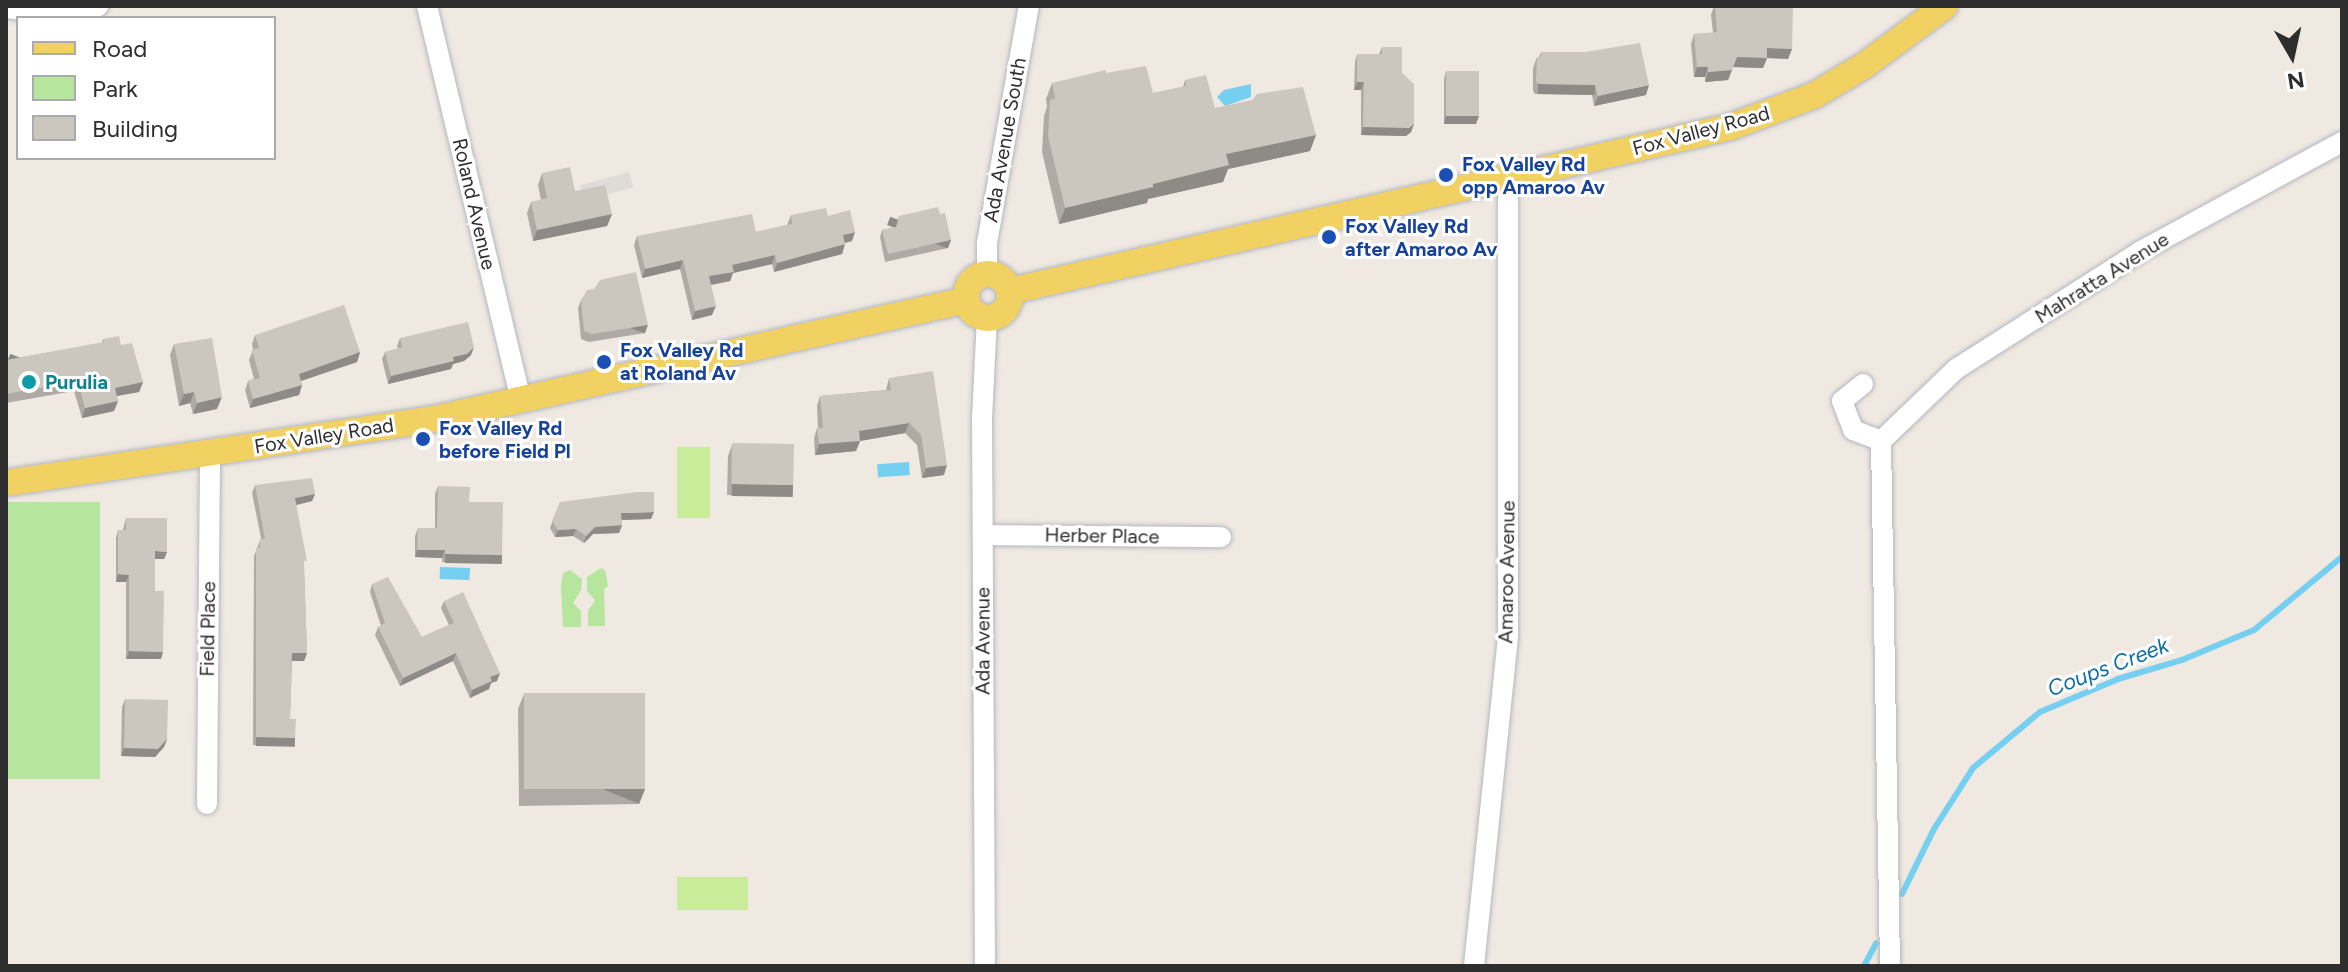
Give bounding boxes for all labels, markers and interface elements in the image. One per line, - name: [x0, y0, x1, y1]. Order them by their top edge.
- legend: [16, 16, 276, 160]
- north arrow: [2252, 16, 2332, 96]
- text: Road: [92, 34, 147, 63]
- street label: Ada Avenue South: [979, 56, 1031, 224]
- text: N: [2285, 66, 2306, 95]
- text: Park: [92, 74, 138, 103]
- street label: Fox Valley Road: [1630, 101, 1772, 161]
- text: Building: [92, 114, 178, 143]
- street label: Roland Avenue: [447, 136, 501, 272]
- place label: Fox Valley Rd opp Amaroo Av: [1462, 152, 1605, 199]
- marker: Fox Valley Rd opp Amaroo Av: [1437, 166, 1455, 184]
- place label: Fox Valley Rd after Amaroo Av: [1345, 214, 1497, 261]
- street label: Mahratta Avenue: [2031, 227, 2173, 329]
- marker: Fox Valley Rd after Amaroo Av: [1320, 228, 1338, 246]
- place label: Fox Valley Rd at Roland Av: [620, 338, 744, 385]
- marker: Fox Valley Rd at Roland Av: [595, 353, 613, 371]
- place label: Purulia: [45, 370, 108, 394]
- marker: Purulia: [20, 373, 38, 391]
- street label: Fox Valley Road: [253, 413, 395, 459]
- place label: Fox Valley Rd before Field Pl: [439, 416, 571, 463]
- marker: Fox Valley Rd before Field Pl: [414, 430, 432, 448]
- street label: Amaroo Avenue: [1494, 500, 1520, 644]
- street label: Herber Place: [1044, 523, 1160, 549]
- street label: Field Place: [195, 581, 221, 677]
- street label: Ada Avenue: [971, 587, 995, 695]
- water label: Coups Creek: [2044, 632, 2172, 702]

